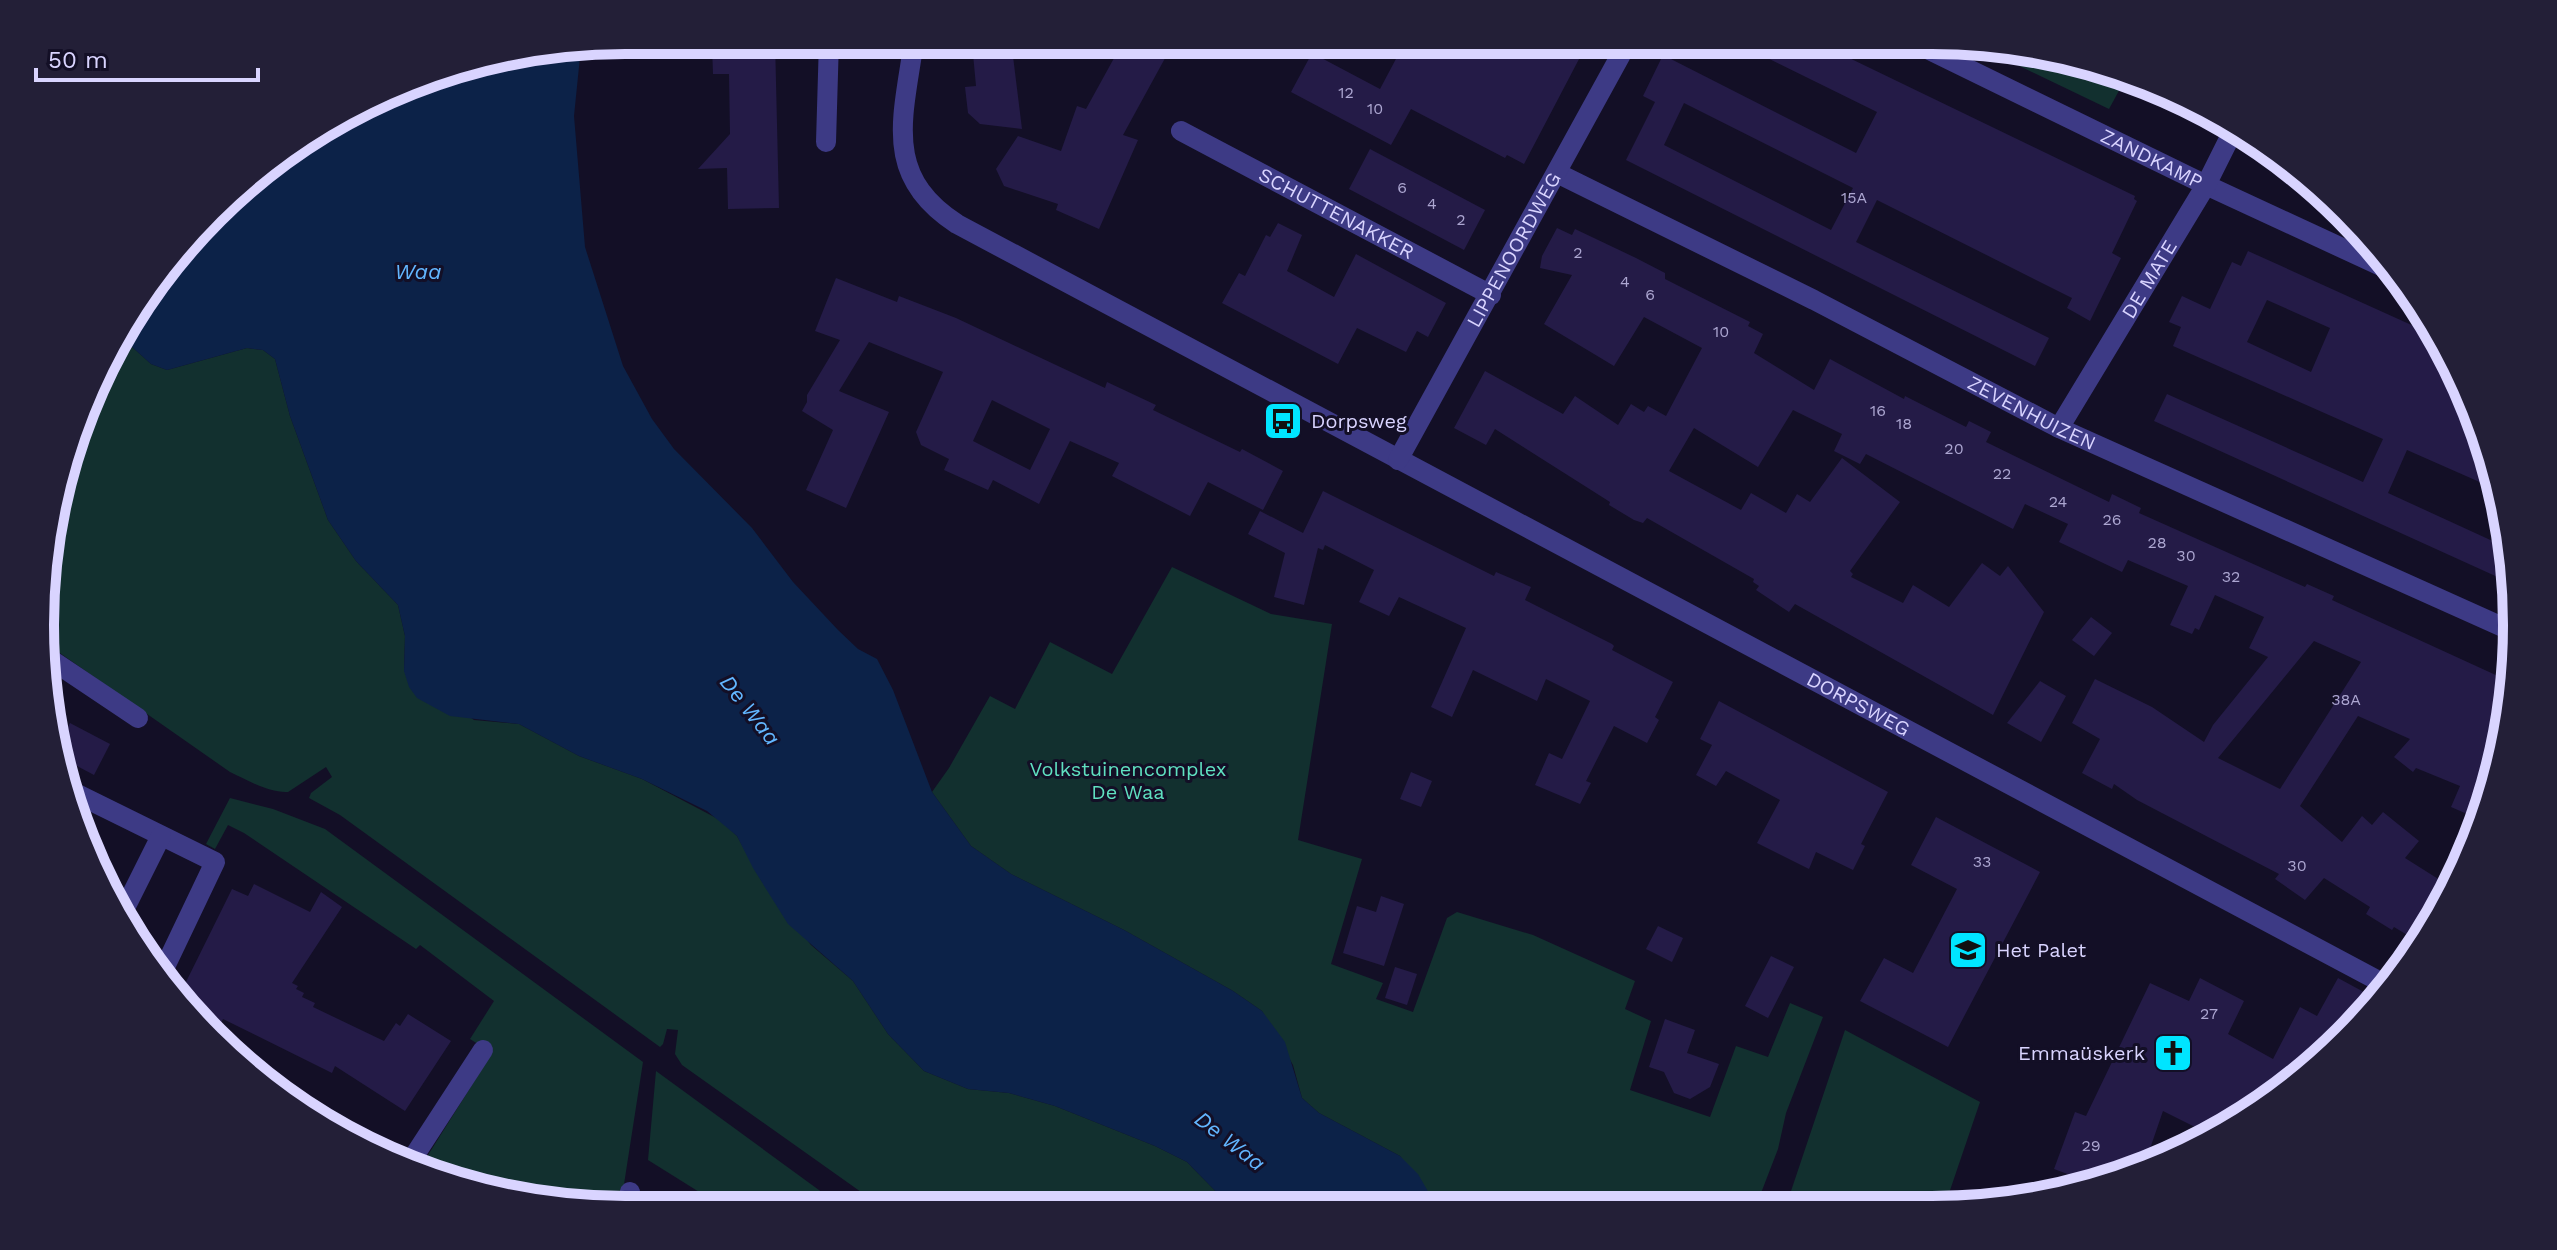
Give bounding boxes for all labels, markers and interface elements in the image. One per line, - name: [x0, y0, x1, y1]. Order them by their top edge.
- scale bar: [36, 32, 258, 82]
- text: 50 m: [48, 46, 108, 74]
- house number: 12: [1338, 83, 1354, 102]
- house number: 10: [1367, 99, 1383, 118]
- street label: ZANDKAMP: [2097, 123, 2207, 193]
- street label: SCHUTTENAKKER: [1255, 162, 1418, 264]
- street label: LIPPENOORDWEG: [1461, 168, 1566, 331]
- house number: 6: [1397, 178, 1407, 197]
- house number: 15A: [1841, 188, 1867, 207]
- house number: 4: [1427, 194, 1437, 213]
- house number: 2: [1456, 210, 1466, 229]
- street label: DE MATE: [2116, 236, 2182, 323]
- house number: 2: [1573, 243, 1583, 262]
- water label: Waa: [394, 259, 442, 284]
- house number: 4: [1620, 272, 1630, 291]
- house number: 6: [1645, 285, 1655, 304]
- house number: 10: [1713, 322, 1729, 341]
- street label: ZEVENHUIZEN: [1964, 370, 2100, 455]
- bus stop icon: Dorpsweg: [1262, 400, 1304, 442]
- house number: 16: [1870, 401, 1886, 420]
- place label: Dorpsweg: [1311, 409, 1407, 433]
- house number: 18: [1896, 414, 1912, 433]
- house number: 20: [1944, 439, 1964, 458]
- house number: 22: [1993, 464, 2011, 483]
- house number: 24: [2049, 492, 2068, 511]
- house number: 26: [2102, 510, 2122, 529]
- house number: 28: [2147, 533, 2167, 552]
- house number: 30: [2176, 546, 2196, 565]
- house number: 32: [2222, 567, 2240, 586]
- street label: DORPSWEG: [1803, 667, 1914, 741]
- water label: De Waa: [715, 670, 785, 750]
- house number: 38A: [2331, 690, 2361, 709]
- park label: Volkstuinencomplex De Waa: [1030, 757, 1226, 804]
- house number: 33: [1973, 852, 1991, 871]
- house number: 30: [2287, 856, 2307, 875]
- school or university icon: Het Palet: [1947, 929, 1989, 971]
- place label: Het Palet: [1996, 938, 2087, 962]
- house number: 27: [2200, 1004, 2218, 1023]
- church icon: Emmaüskerk: [2152, 1032, 2194, 1074]
- place label: Emmaüskerk: [2018, 1041, 2145, 1065]
- water label: De Waa: [1190, 1106, 1270, 1176]
- house number: 29: [2081, 1136, 2101, 1155]

